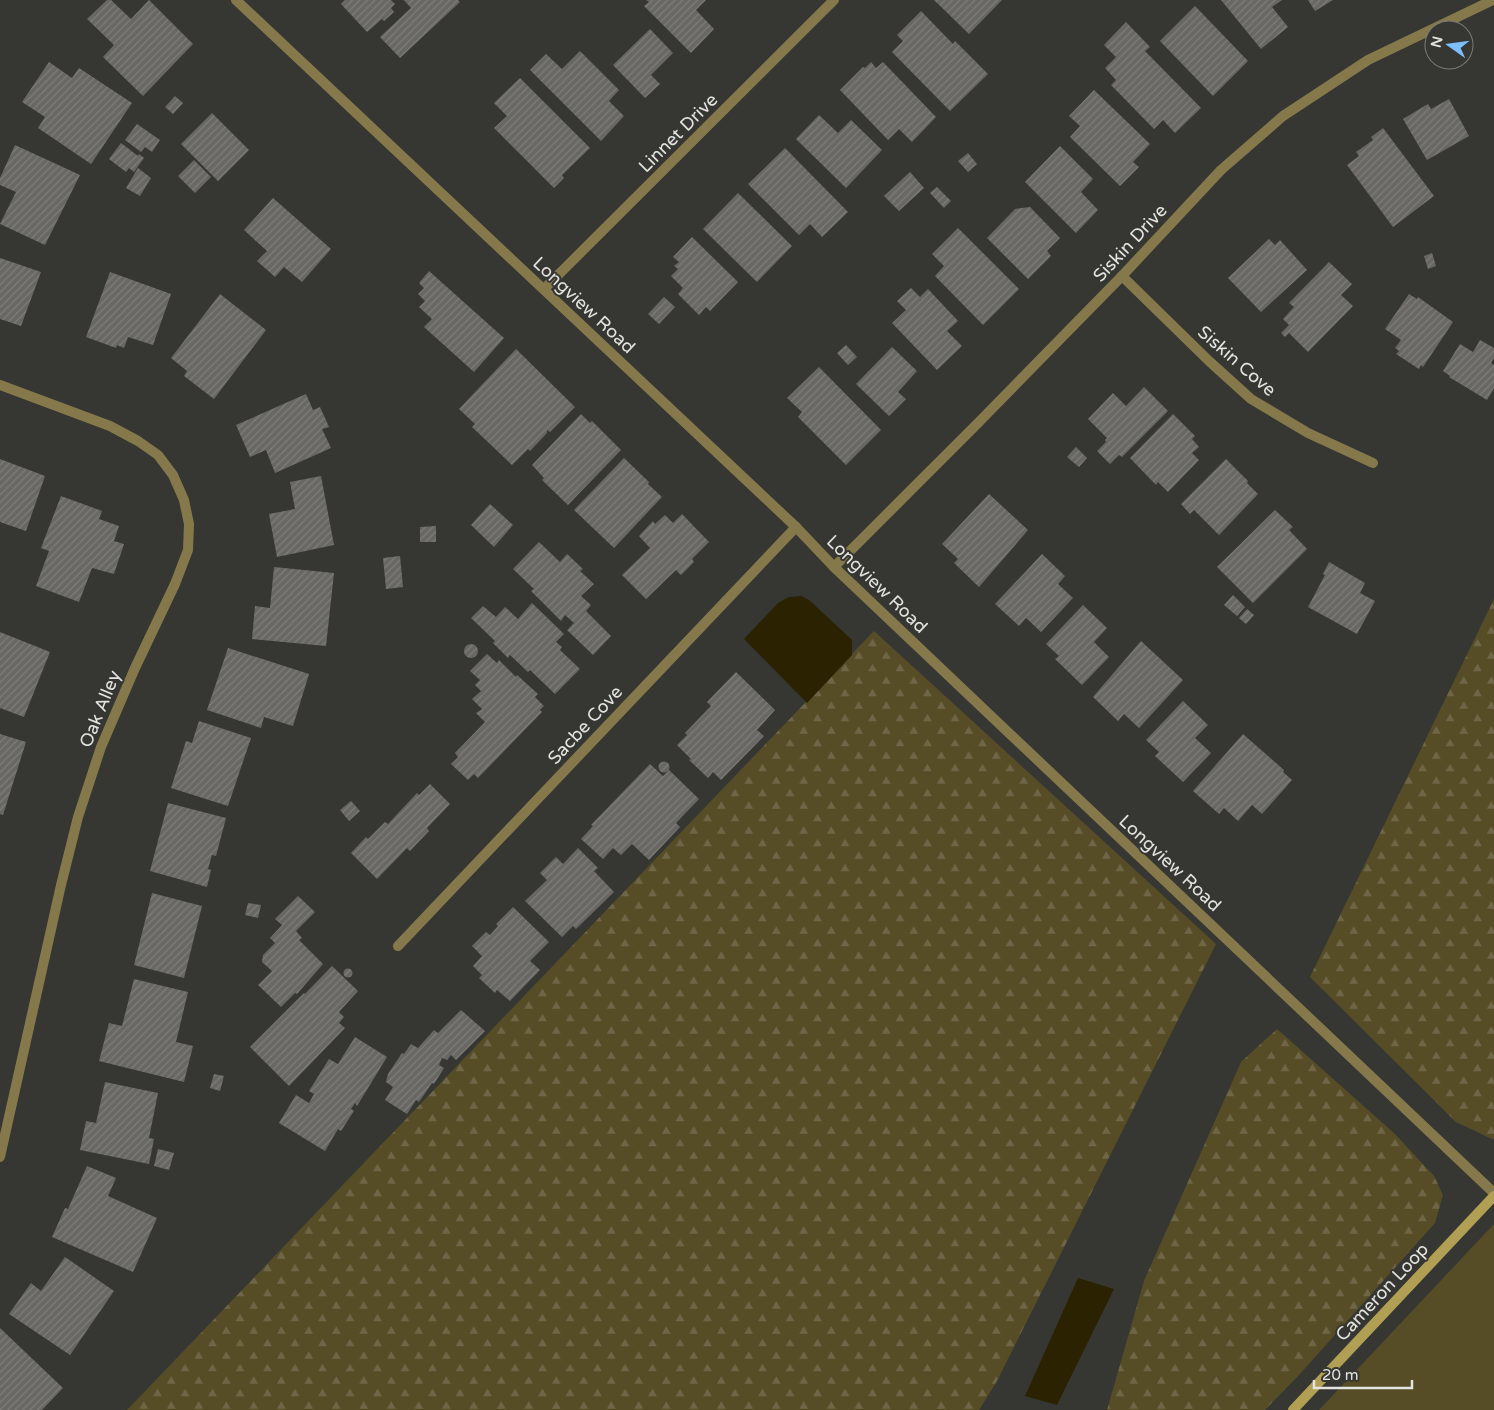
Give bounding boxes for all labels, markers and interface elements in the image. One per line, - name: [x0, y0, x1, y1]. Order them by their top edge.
- north arrow: [1424, 20, 1474, 70]
- text: N: [1427, 34, 1446, 49]
- street label: Linnet Drive: [634, 89, 722, 177]
- street label: Siskin Drive: [1088, 200, 1172, 286]
- street label: Longview Road: [528, 252, 640, 358]
- street label: Siskin Cove: [1193, 321, 1281, 401]
- street label: Longview Road: [822, 530, 932, 638]
- street label: Oak Alley: [75, 667, 126, 751]
- street label: Sacbe Cove: [543, 681, 627, 769]
- street label: Longview Road: [1114, 810, 1226, 916]
- street label: Cameron Loop: [1331, 1238, 1433, 1346]
- scale bar: [1314, 1358, 1412, 1390]
- text: 20 m: [1322, 1366, 1359, 1384]

